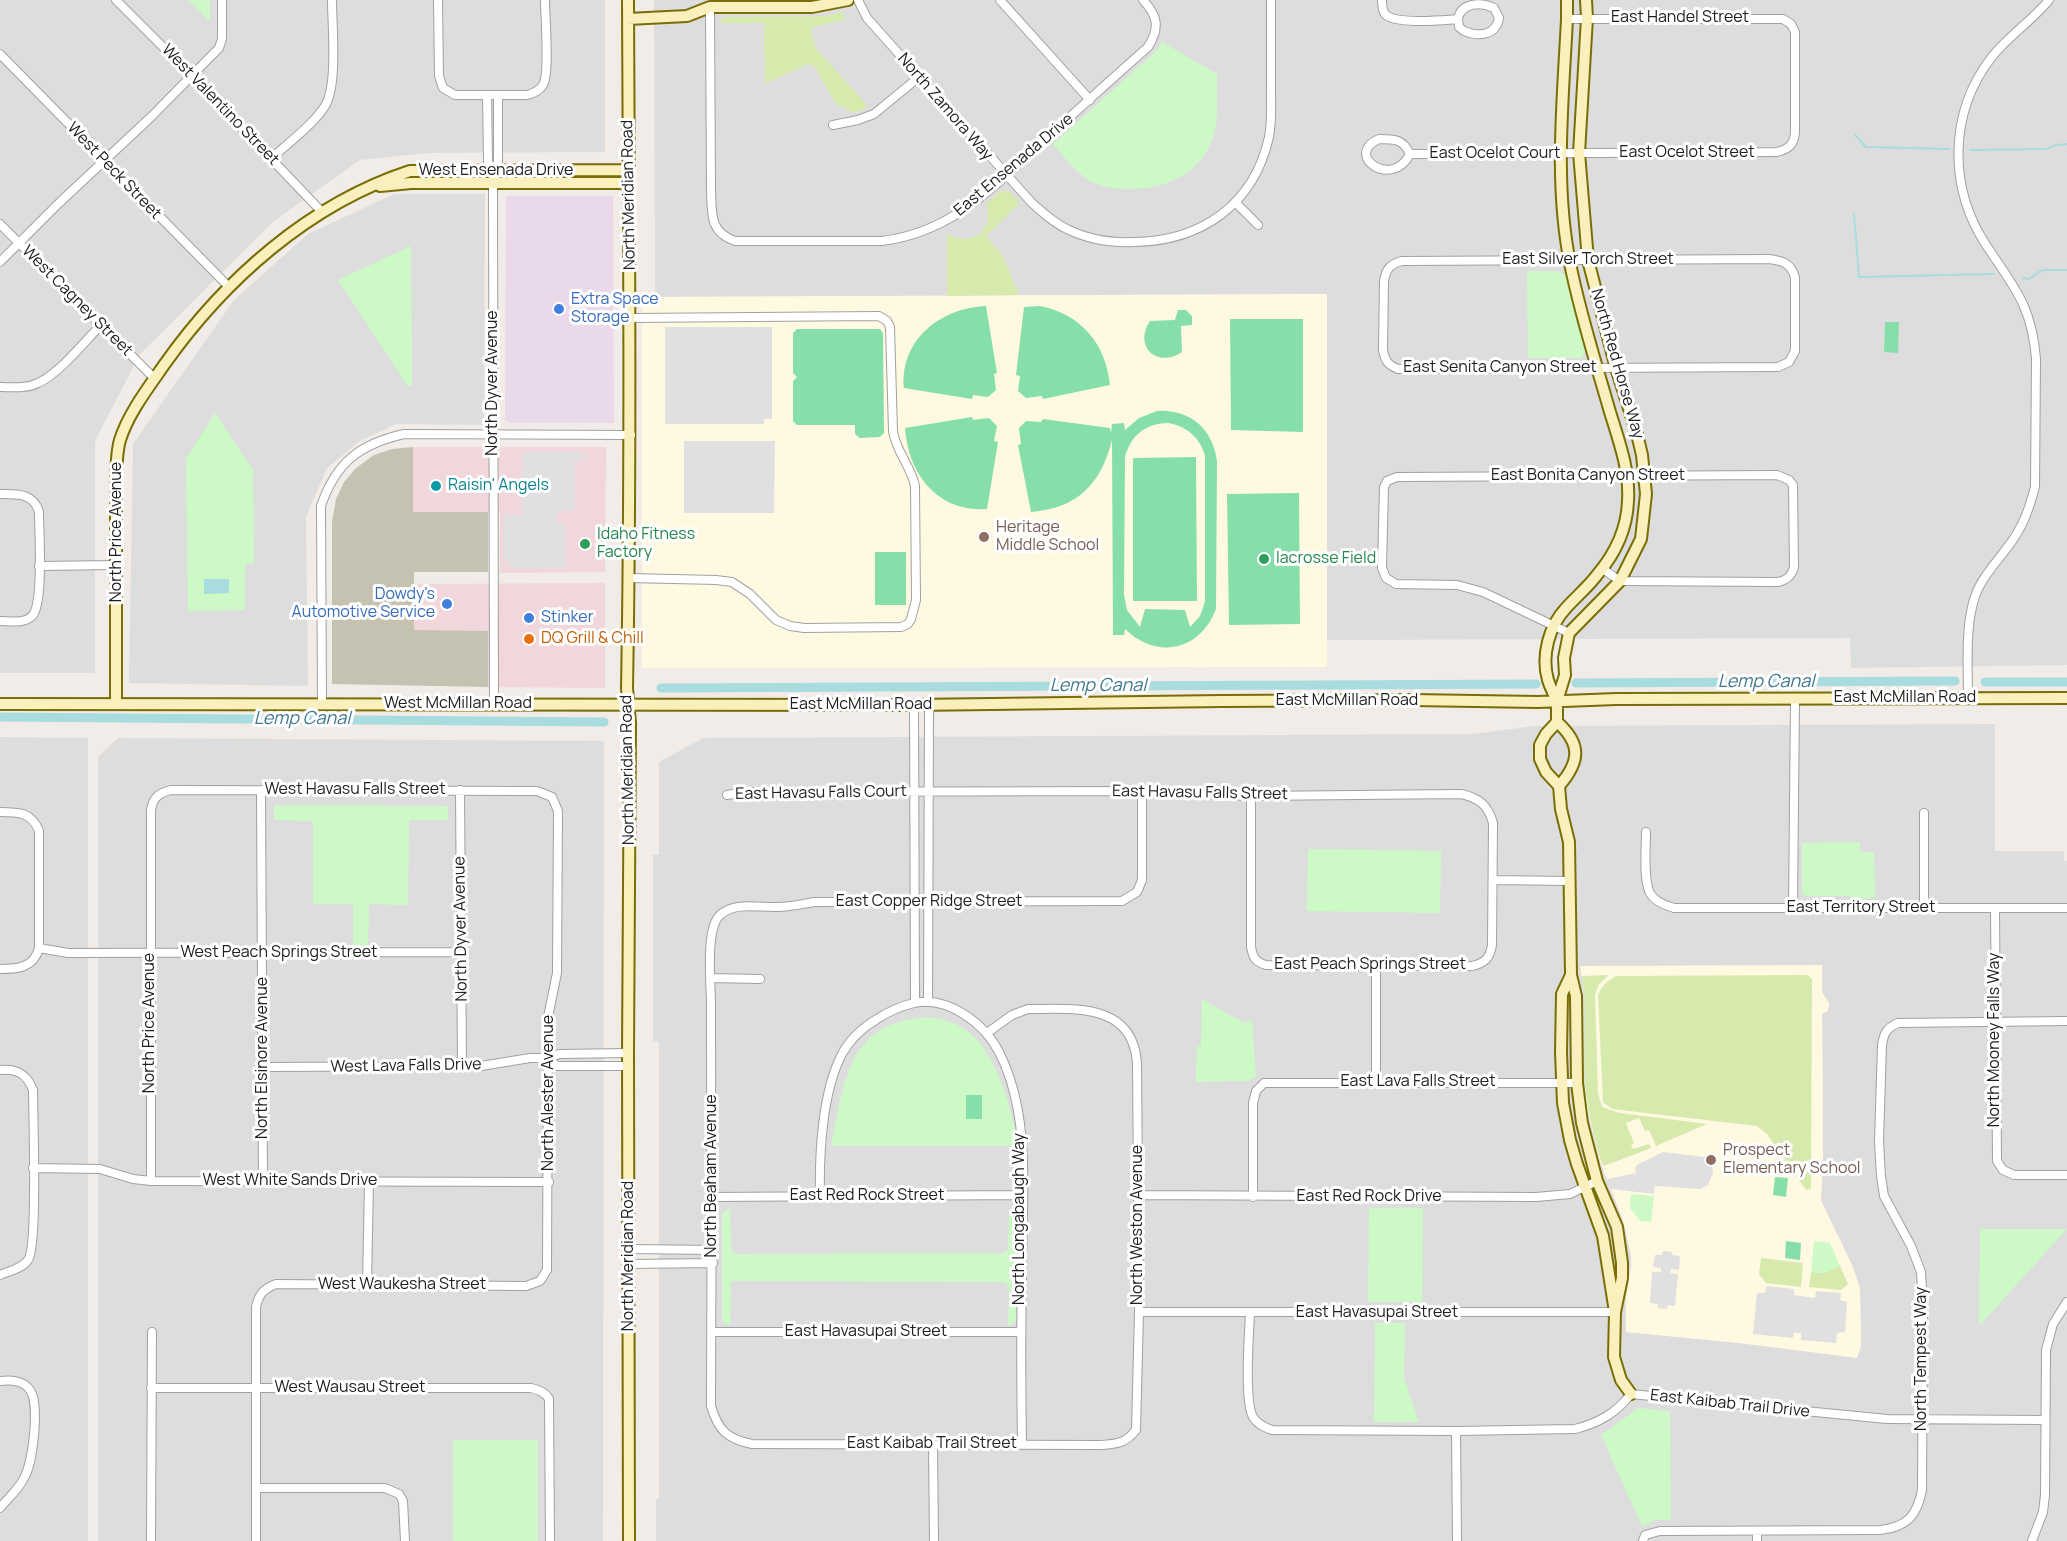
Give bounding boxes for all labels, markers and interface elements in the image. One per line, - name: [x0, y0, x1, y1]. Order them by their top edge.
- street label: East Handel Street: [1611, 8, 1749, 28]
- street label: West Valentino Street: [157, 40, 283, 170]
- street label: North Zamora Way: [893, 50, 997, 164]
- street label: East Ensenada Drive: [951, 110, 1077, 220]
- street label: West Peck Street: [63, 119, 165, 223]
- street label: North Meridian Road: [618, 120, 640, 270]
- street label: East Ocelot Street: [1619, 143, 1755, 163]
- street label: East Ocelot Court: [1430, 144, 1560, 164]
- street label: West Ensenada Drive: [419, 161, 573, 181]
- street label: West Cagney Street: [18, 242, 136, 360]
- street label: East Silver Torch Street: [1502, 250, 1674, 270]
- street label: North Red Horse Way: [1586, 287, 1648, 441]
- place label: Extra Space Storage: [571, 290, 659, 328]
- marker: Extra Space Storage: [552, 302, 566, 316]
- street label: North Dyver Avenue: [483, 310, 503, 456]
- street label: East Senita Canyon Street: [1403, 358, 1597, 378]
- street label: North Price Avenue: [107, 462, 127, 602]
- street label: East Bonita Canyon Street: [1491, 466, 1685, 486]
- place label: Raisin' Angels: [448, 476, 549, 496]
- marker: Raisin' Angels: [429, 479, 443, 493]
- place label: Heritage Middle School: [996, 518, 1099, 556]
- place label: Idaho Fitness Factory: [597, 525, 695, 563]
- marker: Heritage Middle School: [977, 530, 991, 544]
- marker: Idaho Fitness Factory: [578, 537, 592, 551]
- place label: lacrosse Field: [1276, 549, 1376, 569]
- marker: lacrosse Field: [1257, 552, 1271, 566]
- place label: Dowdy's Automotive Service: [292, 585, 435, 623]
- marker: Dowdy's Automotive Service: [440, 597, 454, 611]
- place label: Stinker: [541, 608, 593, 628]
- marker: Stinker: [522, 611, 536, 625]
- place label: DQ Grill & Chill: [541, 629, 644, 649]
- marker: DQ Grill & Chill: [522, 632, 536, 646]
- water label: Lemp Canal: [1718, 671, 1814, 693]
- water label: Lemp Canal: [1050, 675, 1146, 697]
- street label: East McMillan Road: [1834, 688, 1976, 708]
- street label: East McMillan Road: [1276, 691, 1418, 711]
- street label: West McMillan Road: [384, 694, 532, 714]
- street label: North Meridian Road: [617, 695, 639, 845]
- street label: East McMillan Road: [790, 695, 932, 715]
- water label: Lemp Canal: [254, 708, 350, 730]
- street label: West Havasu Falls Street: [264, 780, 446, 800]
- street label: East Havasu Falls Court: [735, 782, 907, 804]
- street label: East Havasu Falls Street: [1112, 782, 1288, 804]
- street label: North Dyver Avenue: [450, 856, 472, 1002]
- street label: East Copper Ridge Street: [836, 892, 1022, 912]
- street label: East Territory Street: [1787, 898, 1935, 918]
- street label: West Peach Springs Street: [180, 943, 378, 963]
- street label: North Price Avenue: [140, 953, 160, 1093]
- street label: North Mooney Falls Way: [1985, 953, 2005, 1127]
- street label: East Peach Springs Street: [1274, 955, 1466, 975]
- street label: North Elsinore Avenue: [253, 977, 273, 1139]
- street label: North Alester Avenue: [539, 1015, 559, 1171]
- street label: West Lava Falls Drive: [330, 1055, 482, 1077]
- street label: East Lava Falls Street: [1340, 1072, 1496, 1092]
- street label: North Beaham Avenue: [702, 1094, 722, 1258]
- street label: North Longabaugh Way: [1010, 1133, 1030, 1305]
- place label: Prospect Elementary School: [1723, 1141, 1861, 1179]
- street label: North Weston Avenue: [1128, 1145, 1148, 1305]
- marker: Prospect Elementary School: [1704, 1153, 1718, 1167]
- street label: West White Sands Drive: [203, 1171, 377, 1191]
- street label: North Meridian Road: [619, 1181, 639, 1331]
- street label: East Red Rock Street: [790, 1186, 944, 1206]
- street label: East Red Rock Drive: [1296, 1187, 1442, 1207]
- street label: West Waukesha Street: [318, 1275, 486, 1295]
- street label: North Tempest Way: [1912, 1287, 1932, 1431]
- street label: East Havasupai Street: [1296, 1303, 1458, 1323]
- street label: East Havasupai Street: [785, 1322, 947, 1342]
- street label: West Wausau Street: [275, 1378, 425, 1398]
- street label: East Kaibab Trail Drive: [1649, 1386, 1811, 1422]
- street label: East Kaibab Trail Street: [847, 1434, 1017, 1454]

